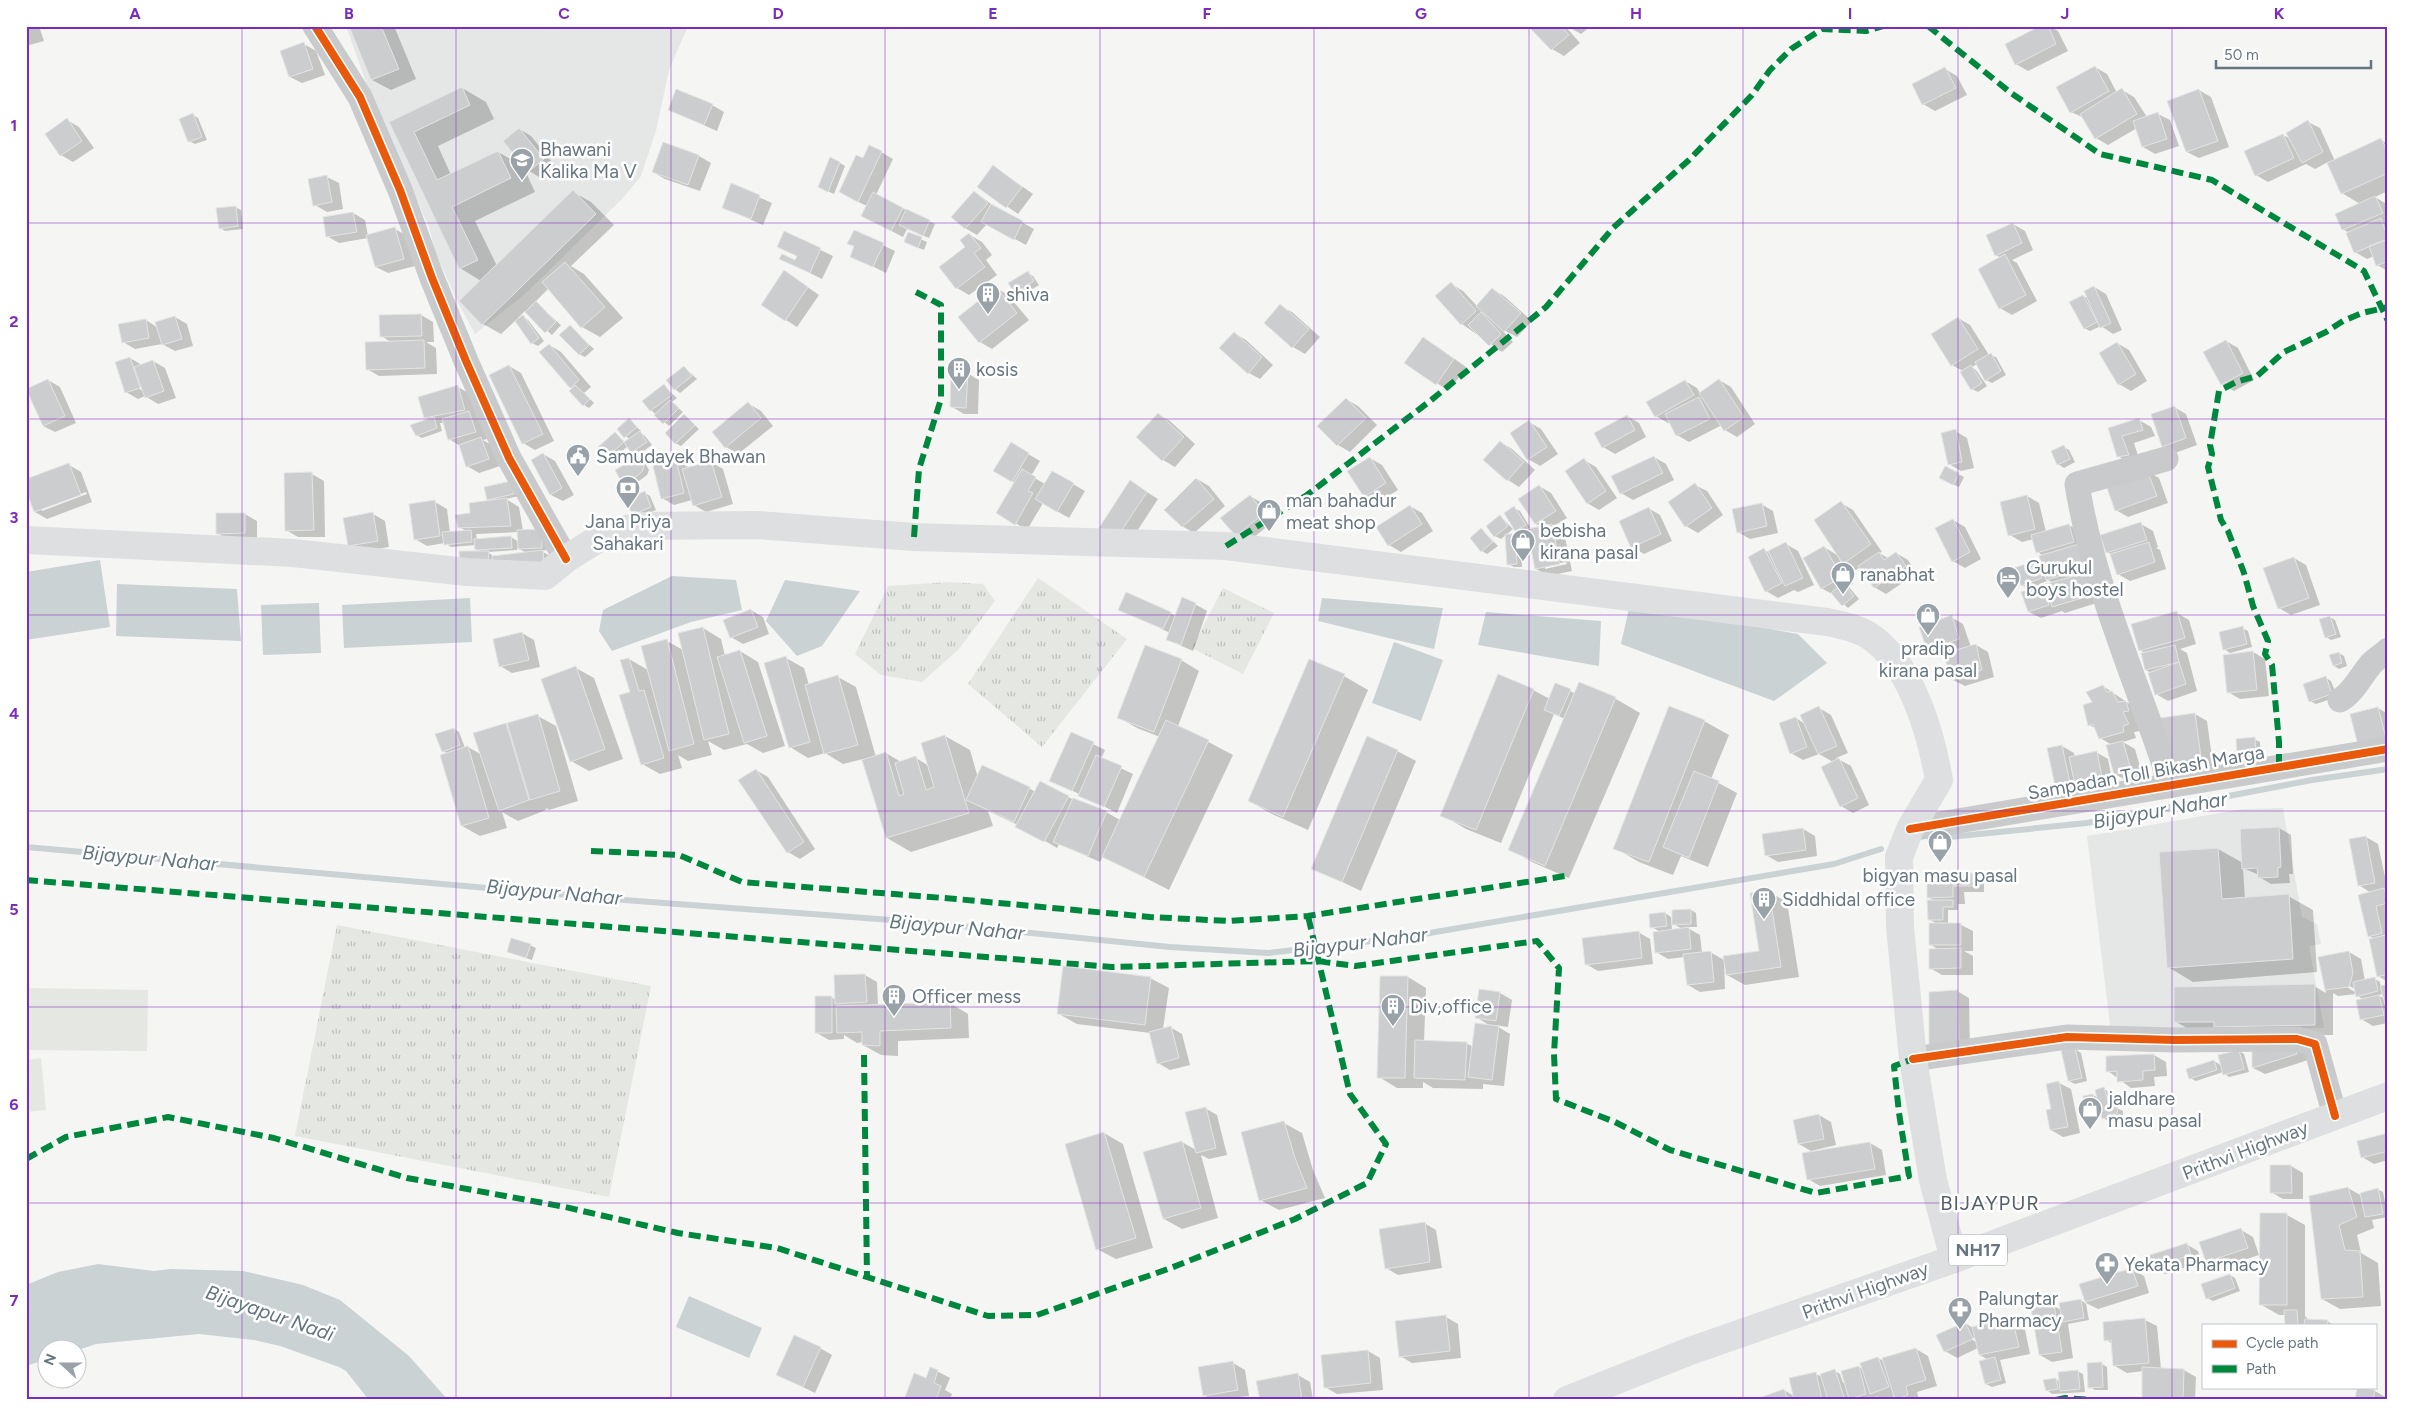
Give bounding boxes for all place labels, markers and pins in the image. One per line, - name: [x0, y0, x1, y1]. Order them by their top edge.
- place label: Bhawani Kalika Ma V: [540, 138, 637, 183]
- school or university icon: Bhawani Kalika Ma V: [509, 147, 535, 181]
- building icon: shiva: [975, 281, 1001, 315]
- place label: shiva: [1006, 283, 1049, 306]
- building icon: kosis: [946, 356, 972, 390]
- place label: kosis: [976, 358, 1018, 381]
- public building icon: Samudayek Bhawan: [565, 443, 591, 477]
- place label: Samudayek Bhawan: [596, 445, 766, 468]
- bank icon: Jana Priya Sahakari: [615, 475, 641, 509]
- place label: man bahadur meat shop: [1286, 489, 1397, 534]
- shop icon: man bahadur meat shop: [1256, 498, 1282, 532]
- place label: Jana Priya Sahakari: [585, 510, 671, 555]
- place label: bebisha kirana pasal: [1540, 519, 1638, 564]
- shop icon: bebisha kirana pasal: [1510, 528, 1536, 562]
- place label: Gurukul boys hostel: [2026, 556, 2124, 601]
- shop icon: ranabhat: [1830, 561, 1856, 595]
- place label: ranabhat: [1860, 563, 1935, 586]
- hotel icon: Gurukul boys hostel: [1995, 565, 2021, 599]
- shop icon: pradip kirana pasal: [1915, 602, 1941, 636]
- place label: pradip kirana pasal: [1879, 637, 1977, 682]
- shop icon: bigyan masu pasal: [1927, 829, 1953, 863]
- place label: bigyan masu pasal: [1862, 864, 2018, 887]
- building icon: Siddhidal office: [1751, 886, 1777, 920]
- place label: Siddhidal office: [1782, 888, 1915, 911]
- building icon: Officer mess: [881, 983, 907, 1017]
- place label: Officer mess: [912, 985, 1021, 1008]
- building icon: Div,office: [1380, 993, 1406, 1027]
- place label: Div,office: [1410, 995, 1492, 1018]
- place label: jaldhare masu pasal: [2107, 1087, 2202, 1132]
- shop icon: jaldhare masu pasal: [2077, 1096, 2103, 1130]
- pharmacy icon: Yekata Pharmacy: [2094, 1251, 2120, 1285]
- place label: Yekata Pharmacy: [2124, 1253, 2269, 1276]
- place label: Palungtar Pharmacy: [1978, 1287, 2062, 1332]
- pharmacy icon: Palungtar Pharmacy: [1947, 1296, 1973, 1330]

